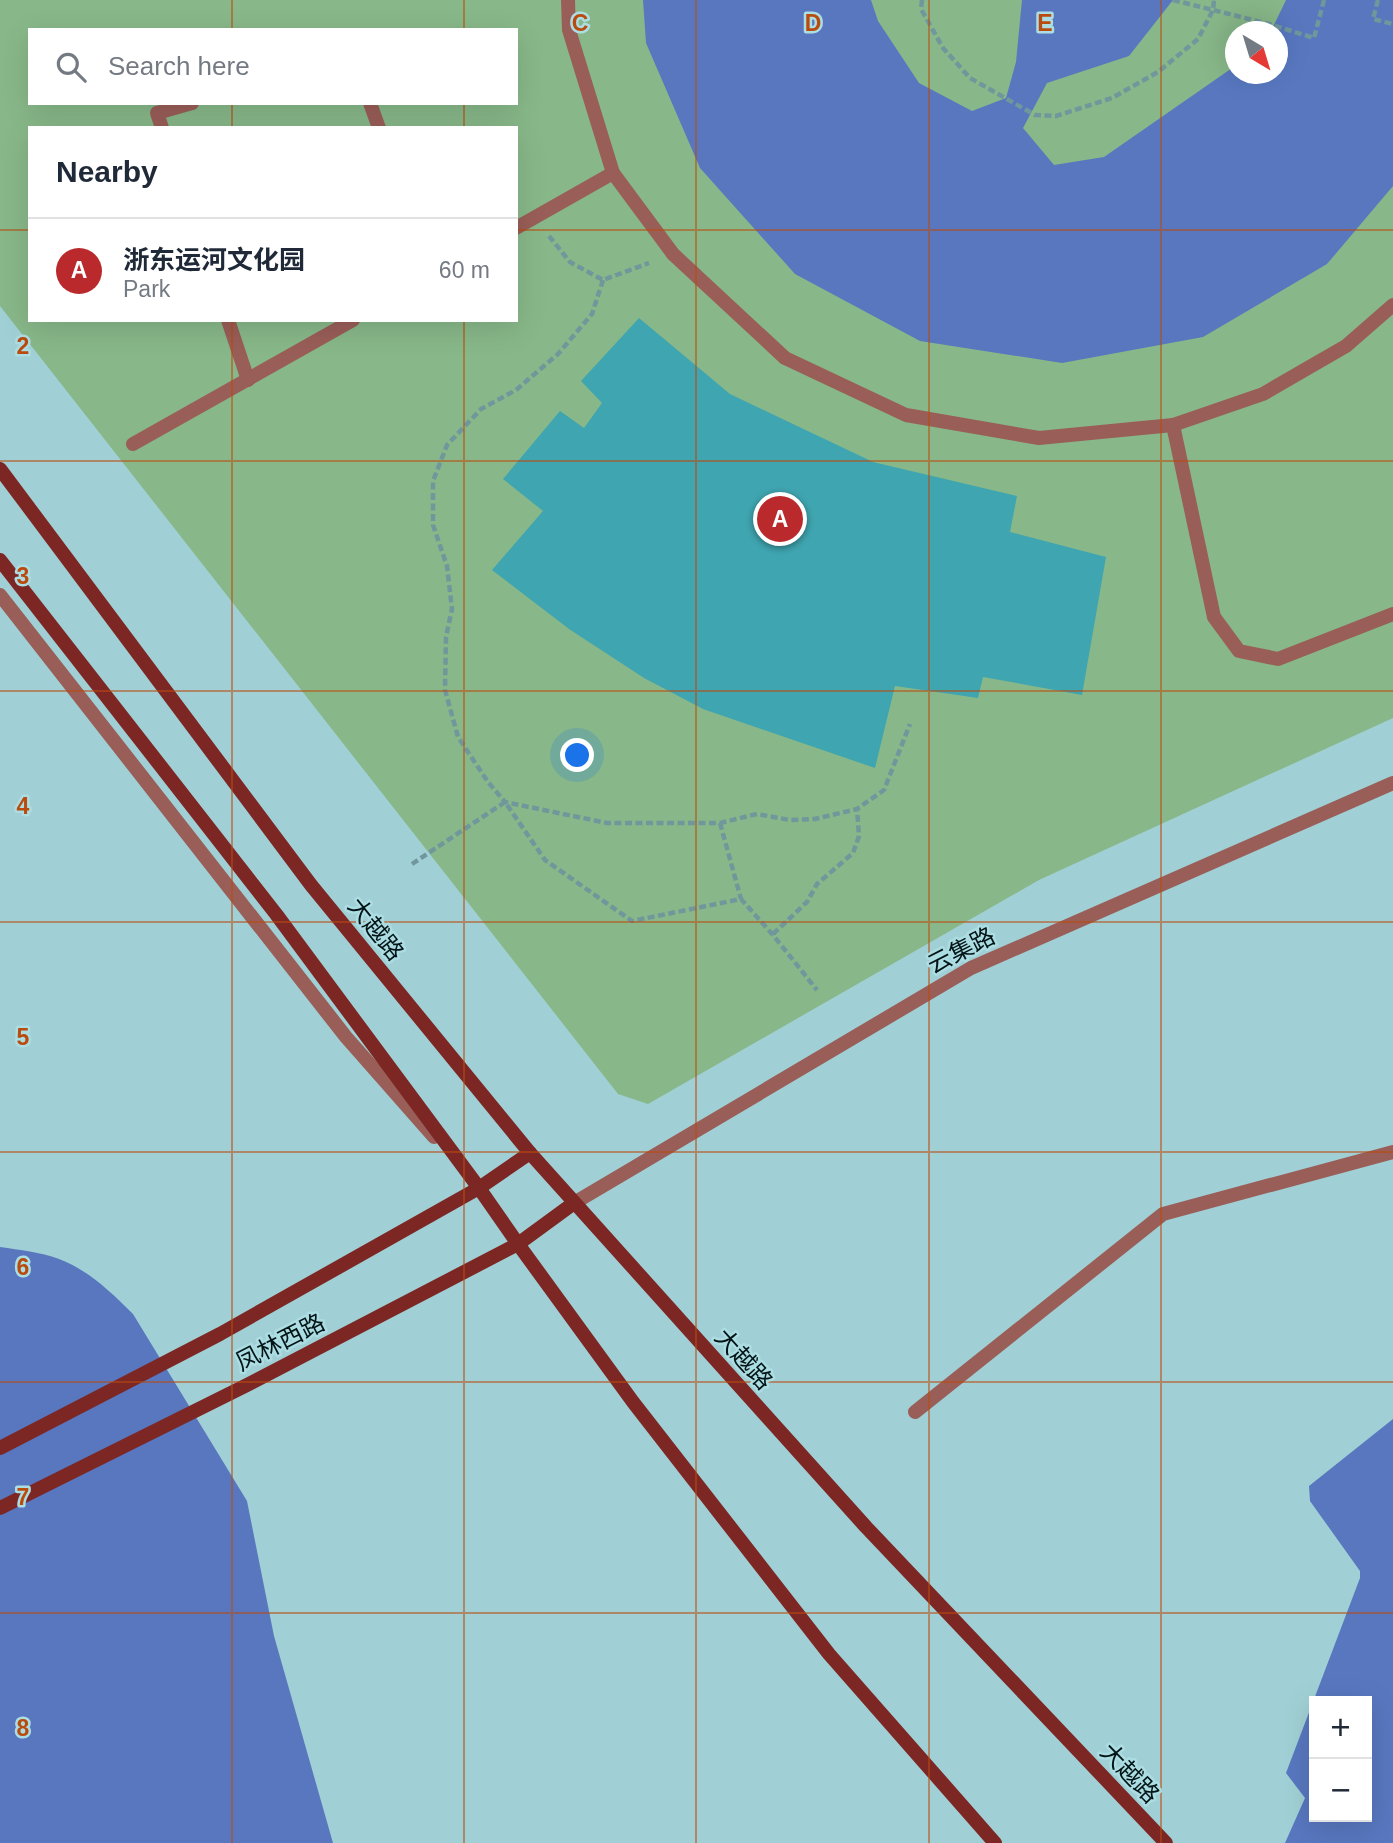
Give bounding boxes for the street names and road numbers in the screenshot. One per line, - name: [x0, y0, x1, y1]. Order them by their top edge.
- street label: 大越路: [343, 893, 409, 965]
- street label: 云集路: [923, 922, 999, 978]
- street label: 凤林西路: [231, 1308, 329, 1376]
- street label: 大越路: [710, 1323, 778, 1395]
- street label: 大越路: [1095, 1738, 1165, 1808]

